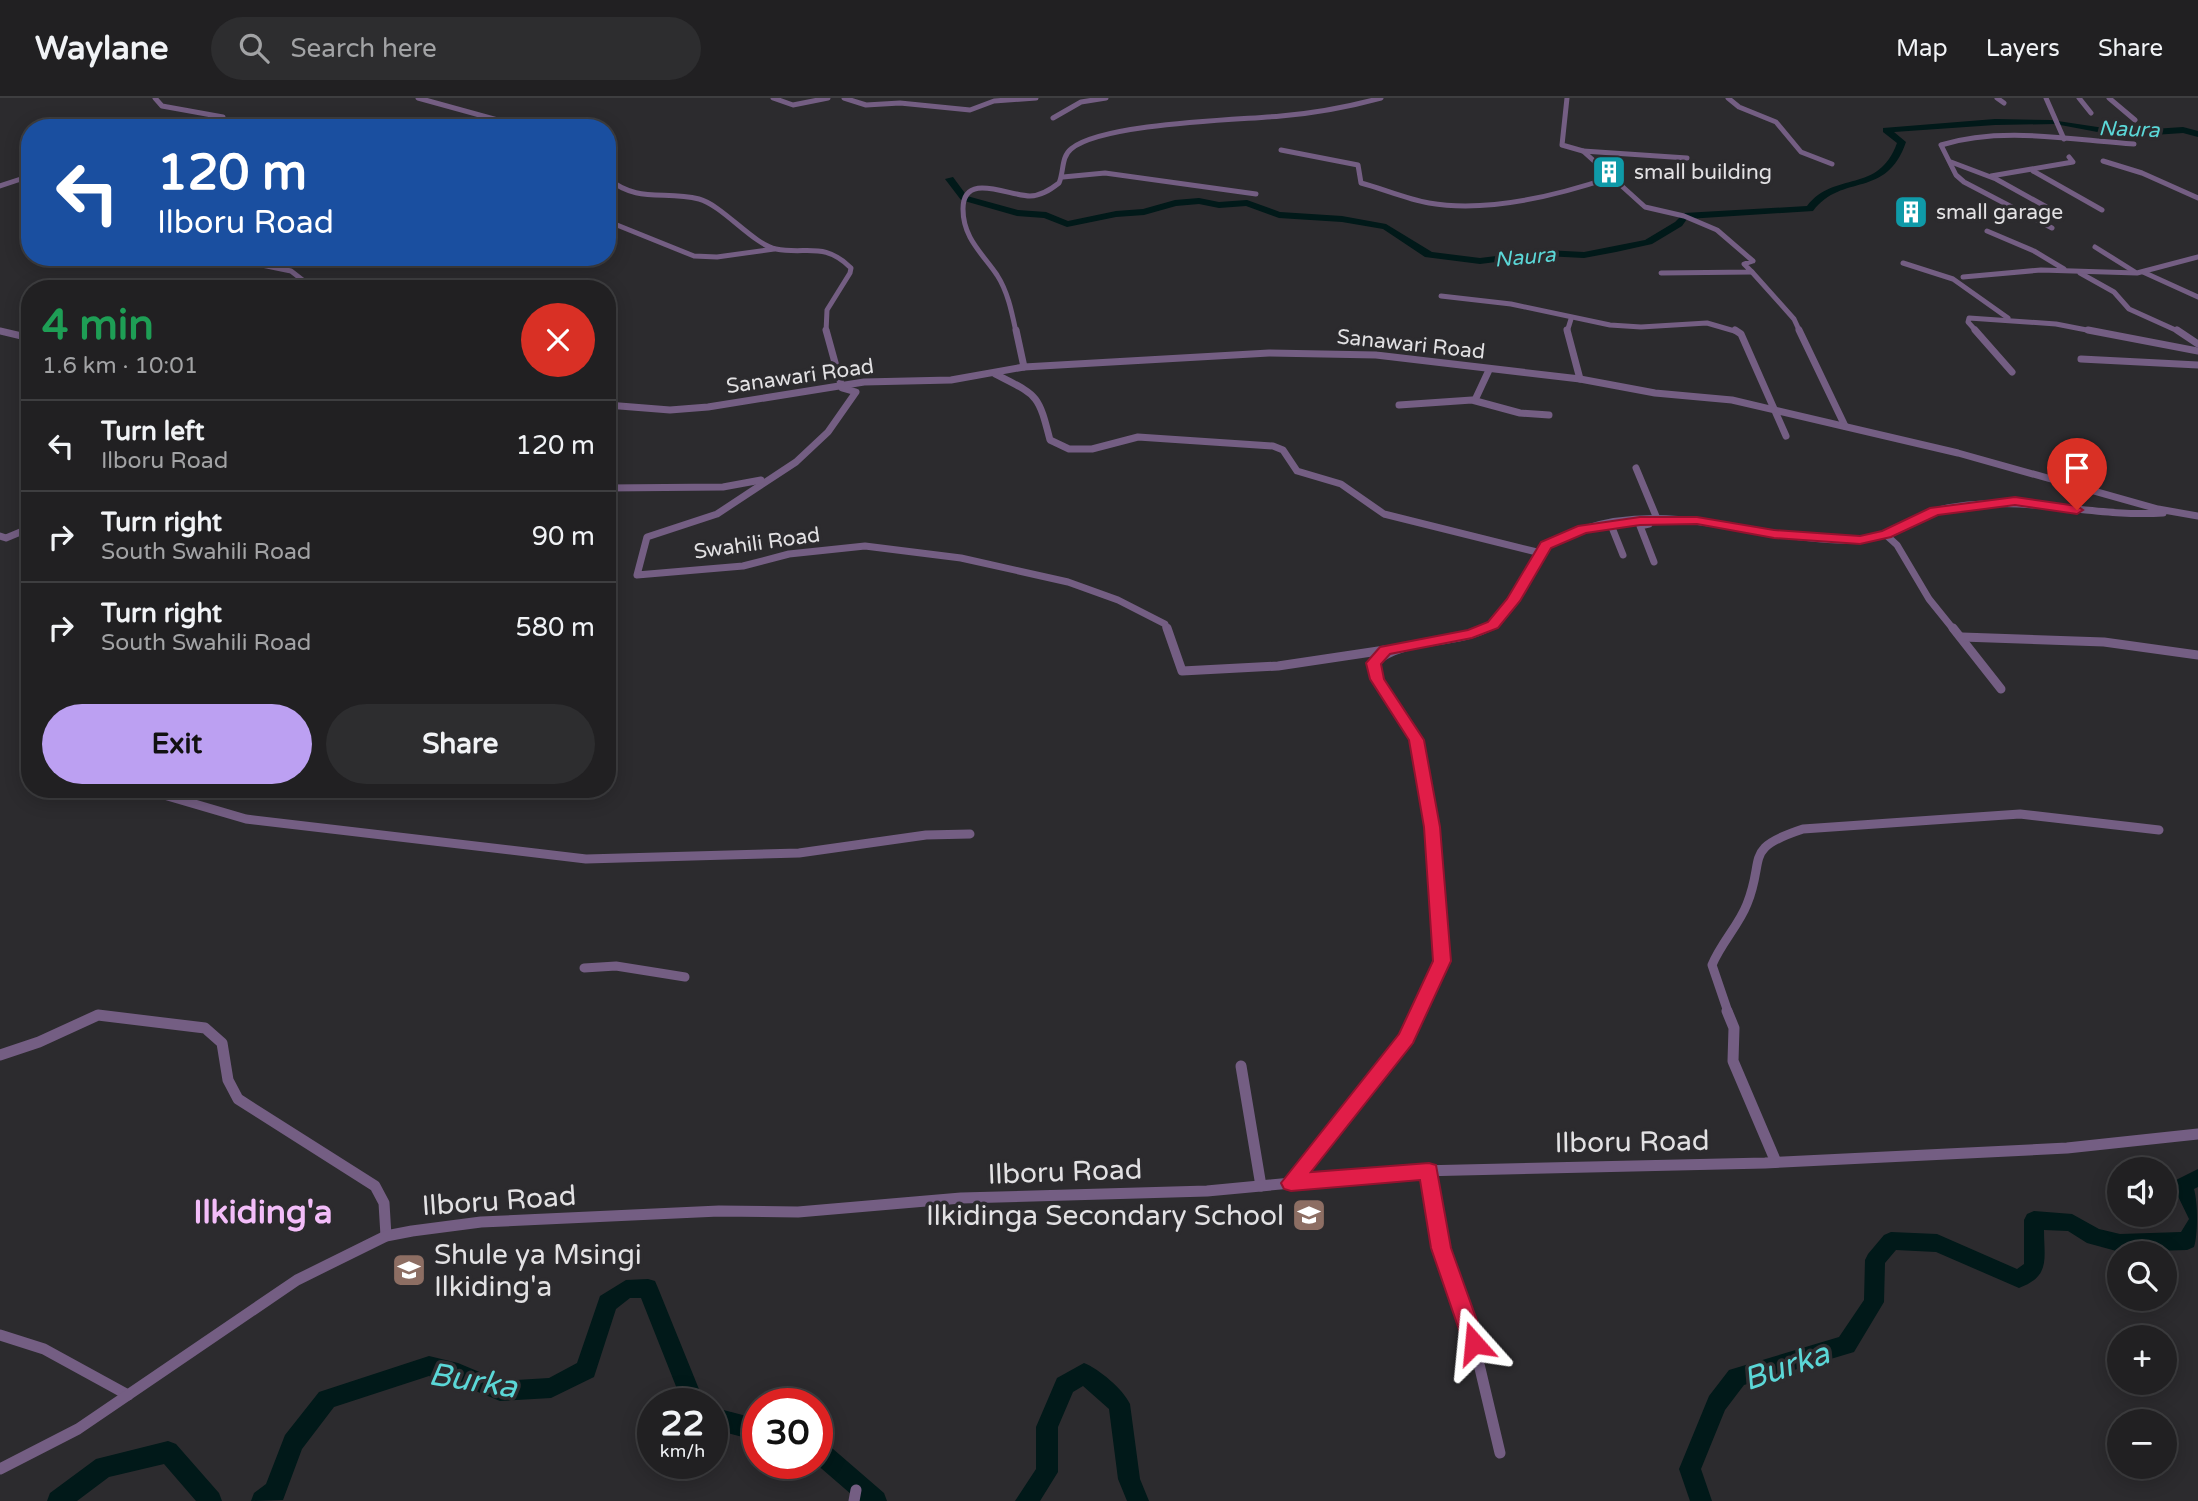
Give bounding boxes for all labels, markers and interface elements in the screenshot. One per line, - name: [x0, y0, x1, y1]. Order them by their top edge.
- search box: [211, 17, 701, 80]
- text: Waylane: [35, 29, 169, 68]
- icon: search: [235, 29, 273, 67]
- text: Search here: [291, 33, 437, 64]
- text: Map: [1896, 34, 1948, 63]
- text: Layers: [1986, 34, 2060, 63]
- text: Share: [2098, 34, 2163, 63]
- water label: Naura: [2098, 116, 2161, 143]
- text: 120 m: [157, 144, 307, 203]
- icon: left: [42, 147, 133, 238]
- building icon: small building: [1590, 153, 1628, 191]
- place label: small building: [1634, 160, 1772, 185]
- building icon: small garage: [1892, 193, 1930, 231]
- place label: small garage: [1936, 200, 2063, 225]
- text: Ilboru Road: [157, 204, 334, 242]
- water label: Naura: [1493, 242, 1558, 273]
- text: 4 min: [42, 300, 154, 351]
- button: close: [521, 303, 595, 377]
- street label: Sanawari Road: [1336, 324, 1486, 365]
- text: 1.6 km · 10:01: [42, 352, 198, 380]
- street label: Sanawari Road: [725, 354, 876, 399]
- text: Turn left: [101, 416, 204, 447]
- icon: left: [42, 427, 80, 465]
- text: 120 m: [515, 430, 595, 461]
- pin: [2047, 438, 2107, 510]
- text: Ilboru Road: [101, 447, 228, 475]
- icon: arrive: [2058, 449, 2096, 487]
- text: Turn right: [101, 507, 222, 538]
- icon: right: [42, 518, 80, 556]
- text: 90 m: [532, 521, 595, 552]
- street label: Swahili Road: [692, 522, 822, 565]
- text: South Swahili Road: [101, 538, 311, 566]
- text: Turn right: [101, 598, 222, 629]
- icon: right: [42, 609, 80, 647]
- text: 580 m: [515, 612, 595, 643]
- text: South Swahili Road: [101, 629, 311, 657]
- button: Exit: [42, 704, 312, 784]
- button: Share: [326, 704, 595, 784]
- street label: Ilboru Road: [1554, 1124, 1710, 1160]
- street label: Ilboru Road: [987, 1152, 1143, 1192]
- map controls: [2107, 1157, 2177, 1479]
- button: sound: [2107, 1157, 2177, 1227]
- street label: Ilboru Road: [421, 1179, 577, 1223]
- district label: Ilkiding'a: [193, 1193, 333, 1232]
- school or university icon: Ilkidinga Secondary School: [1290, 1196, 1328, 1234]
- place label: Ilkidinga Secondary School: [926, 1199, 1284, 1233]
- place label: Shule ya Msingi Ilkiding'a: [434, 1238, 642, 1304]
- button: search: [2107, 1241, 2177, 1311]
- school or university icon: Shule ya Msingi Ilkiding'a: [390, 1251, 428, 1289]
- position arrow: [1437, 1306, 1511, 1380]
- button: +: [2107, 1325, 2177, 1395]
- water label: Burka: [1738, 1334, 1835, 1399]
- water label: Burka: [426, 1355, 521, 1407]
- speed limit sign: 30: [742, 1388, 833, 1479]
- text: 22: [661, 1403, 704, 1445]
- button: −: [2107, 1409, 2177, 1479]
- text: km/h: [660, 1440, 705, 1462]

